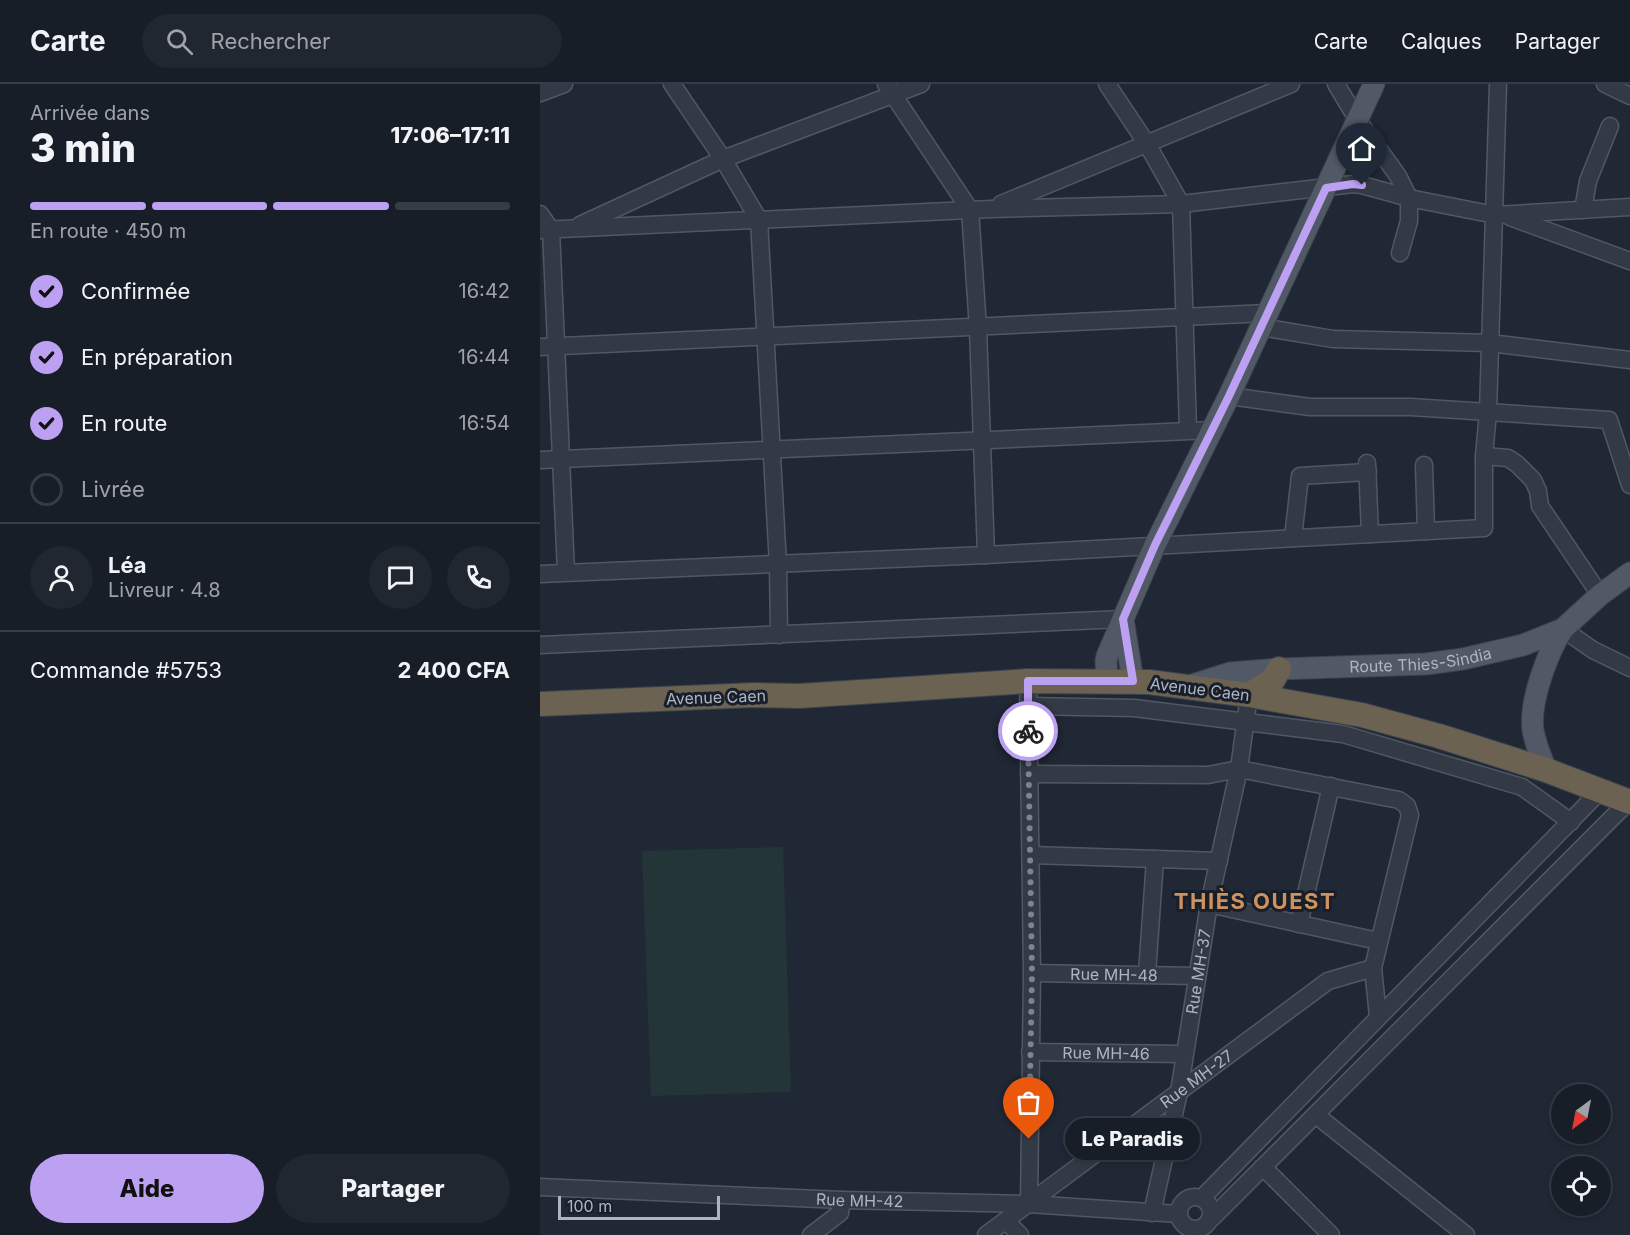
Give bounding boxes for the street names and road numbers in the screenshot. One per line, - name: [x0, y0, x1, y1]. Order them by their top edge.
- street label: Route Thies-Sindia: [1349, 643, 1493, 677]
- street label: Avenue Caen: [1149, 673, 1251, 705]
- street label: Avenue Caen: [666, 685, 766, 709]
- street label: Rue MH-37: [1182, 927, 1215, 1016]
- street label: Rue MH-48: [1070, 964, 1158, 985]
- street label: Rue MH-46: [1062, 1042, 1150, 1064]
- street label: Rue MH-27: [1156, 1045, 1237, 1112]
- street label: Rue MH-42: [816, 1189, 904, 1211]

